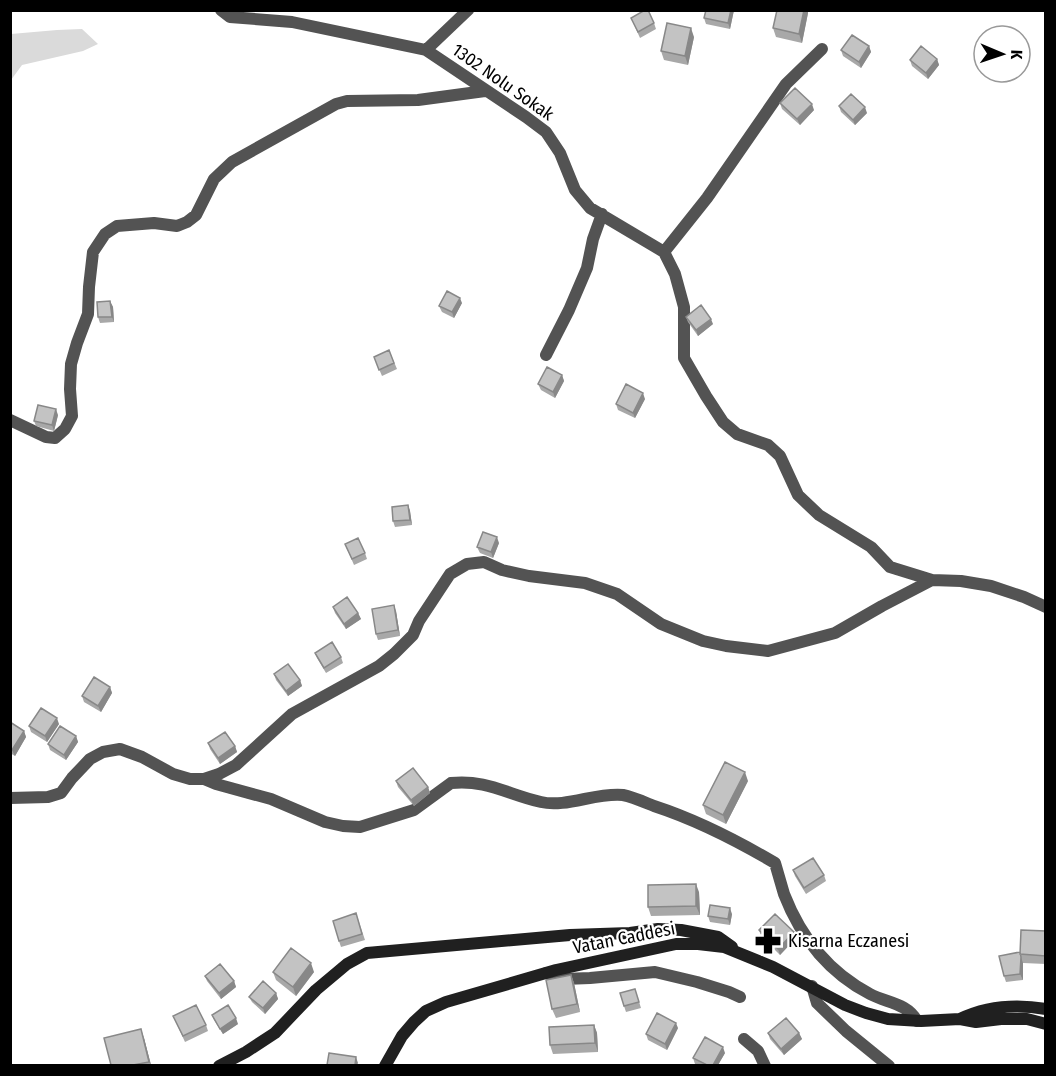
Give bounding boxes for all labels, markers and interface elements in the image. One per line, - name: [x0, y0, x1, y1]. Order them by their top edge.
- north arrow: [972, 24, 1032, 84]
- street label: 1302 Nolu Sokak: [448, 39, 559, 125]
- text: K: [1007, 50, 1026, 60]
- street label: Vatan Caddesi: [571, 917, 677, 959]
- pharmacy icon: Kisarna Eczanesi: [753, 926, 783, 956]
- place label: Kisarna Eczanesi: [788, 930, 909, 952]

